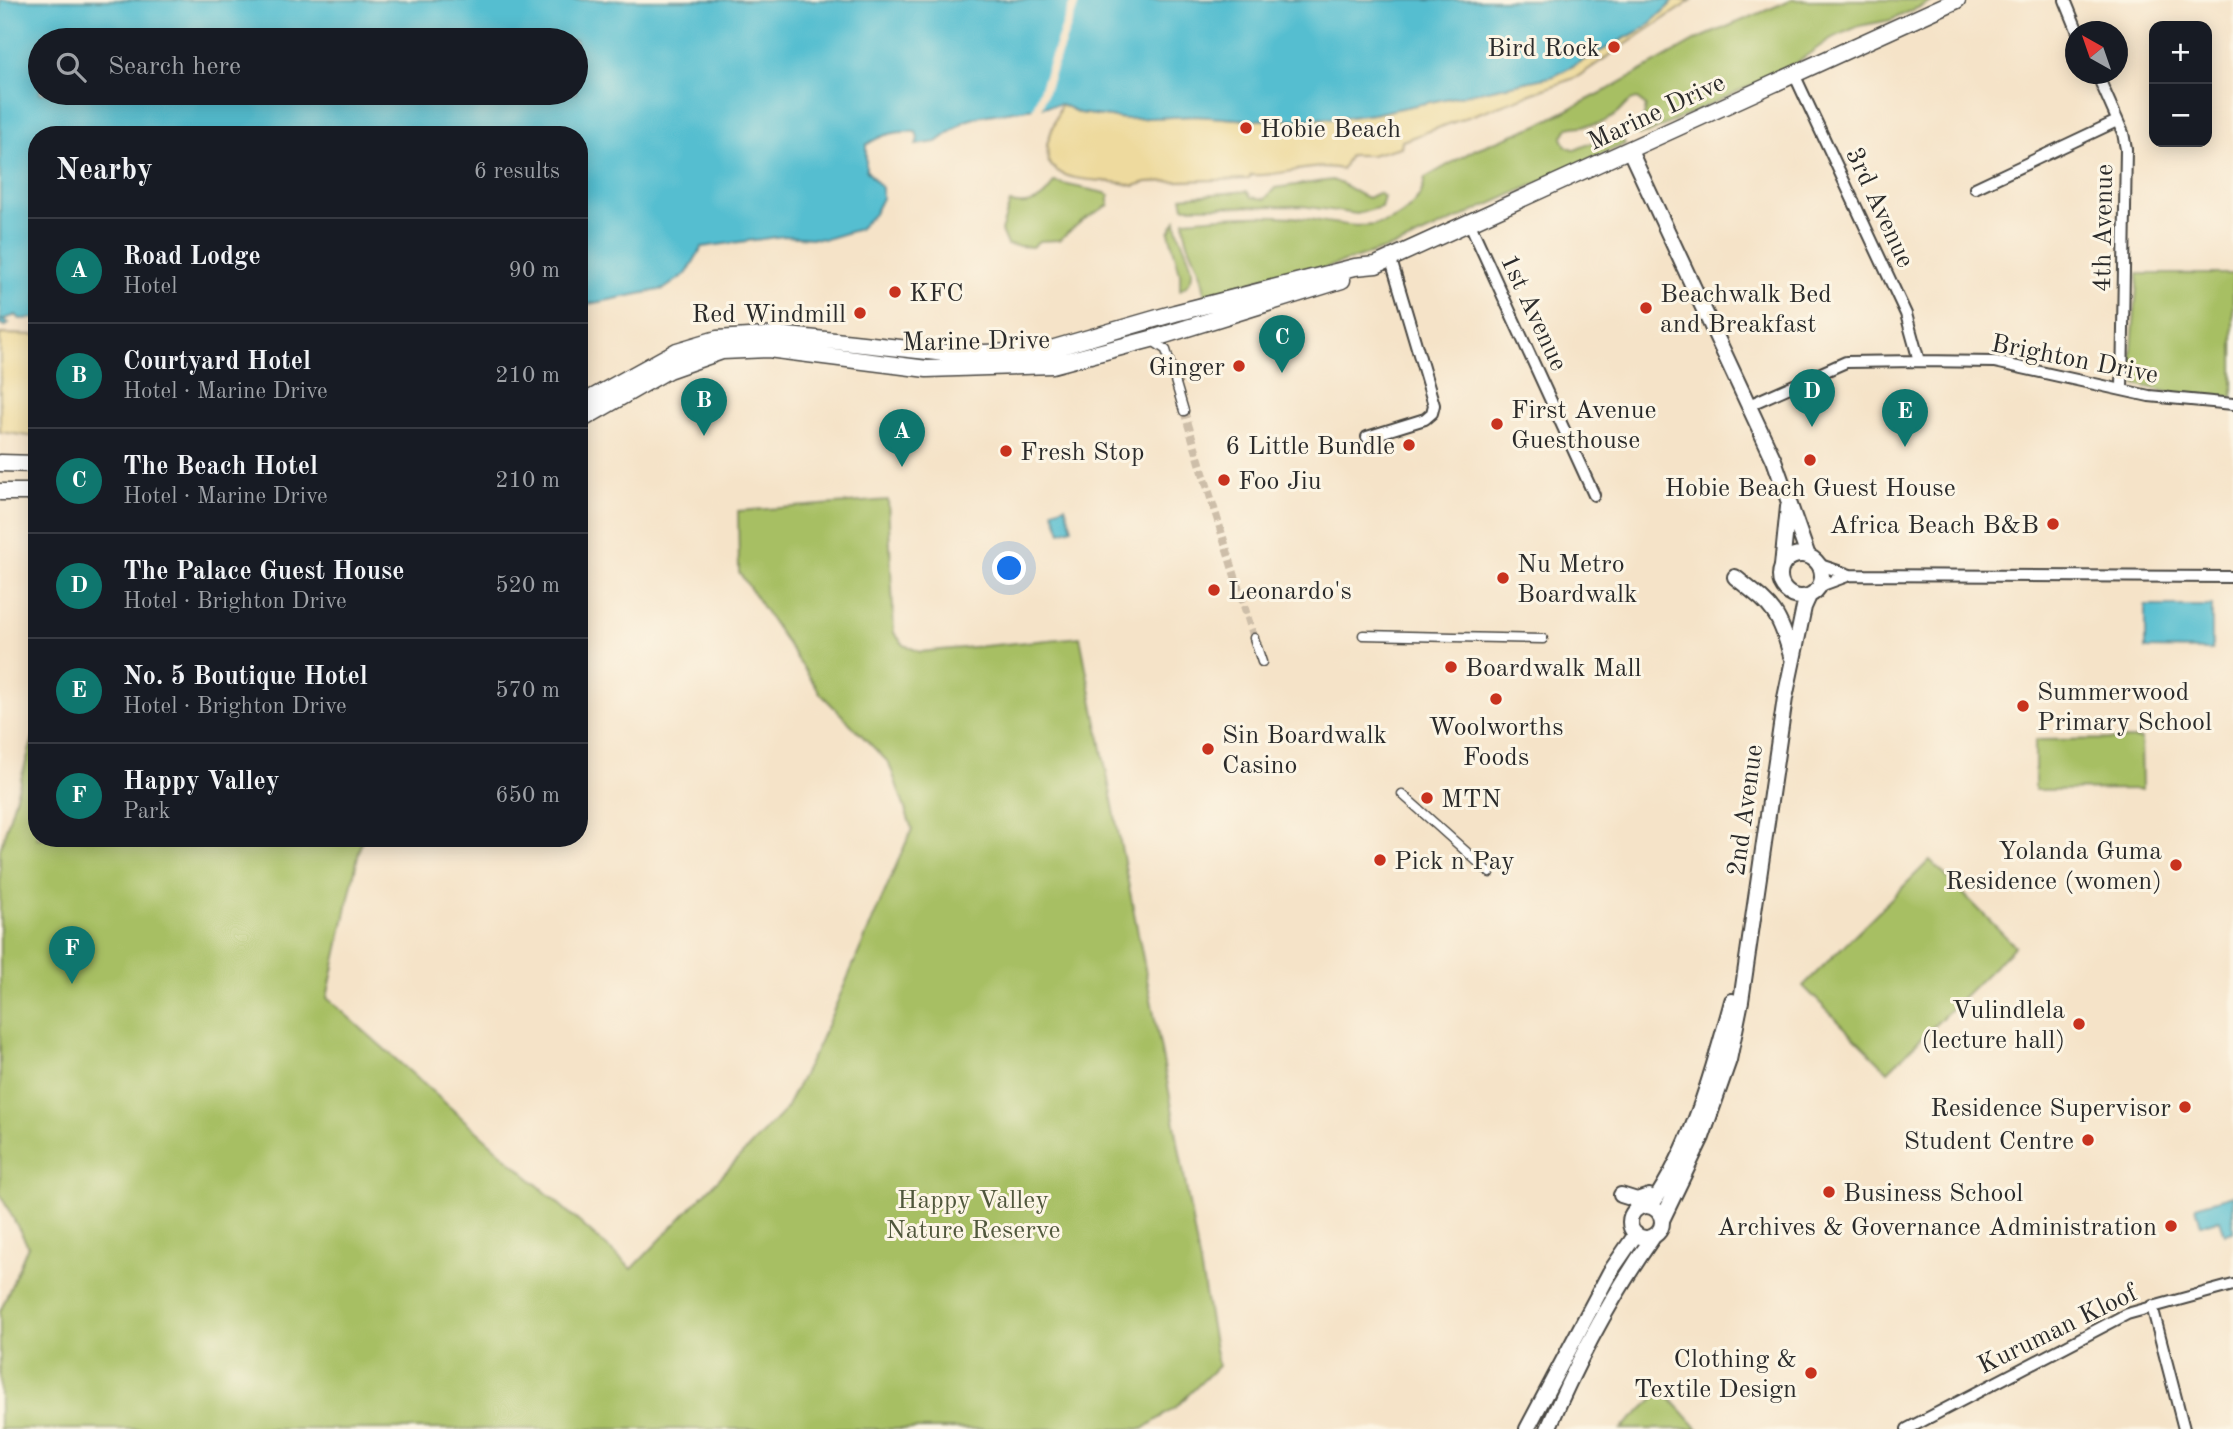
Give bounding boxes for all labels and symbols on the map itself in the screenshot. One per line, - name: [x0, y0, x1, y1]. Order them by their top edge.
- north arrow: [2065, 21, 2128, 84]
- place label: Bird Rock: [1487, 36, 1600, 62]
- marker: Bird Rock: [1606, 39, 1622, 55]
- street label: Marine Drive: [1584, 70, 1729, 156]
- place label: Hobie Beach: [1260, 117, 1401, 143]
- marker: Hobie Beach: [1238, 120, 1254, 136]
- street label: 3rd Avenue: [1840, 144, 1918, 272]
- street label: 4th Avenue: [2090, 164, 2118, 292]
- street label: 1st Avenue: [1495, 251, 1571, 375]
- place label: KFC: [909, 281, 964, 307]
- place label: Beachwalk Bed and Breakfast: [1660, 282, 1832, 338]
- marker: KFC: [887, 284, 903, 300]
- marker: Beachwalk Bed and Breakfast: [1638, 300, 1654, 316]
- place label: Red Windmill: [692, 302, 846, 328]
- marker: Red Windmill: [852, 305, 868, 321]
- pin: C: [1259, 315, 1305, 373]
- street label: Marine Drive: [902, 328, 1050, 356]
- street label: Brighton Drive: [1989, 331, 2160, 389]
- place label: Ginger: [1149, 355, 1225, 381]
- marker: Ginger: [1231, 358, 1247, 374]
- pin: D: [1789, 369, 1835, 427]
- pin: B: [681, 378, 727, 436]
- pin: E: [1882, 389, 1928, 447]
- place label: First Avenue Guesthouse: [1511, 398, 1657, 454]
- pin: A: [879, 409, 925, 467]
- marker: First Avenue Guesthouse: [1489, 416, 1505, 432]
- place label: 6 Little Bundle: [1225, 434, 1395, 460]
- marker: 6 Little Bundle: [1401, 437, 1417, 453]
- place label: Fresh Stop: [1020, 440, 1145, 466]
- marker: Fresh Stop: [998, 443, 1014, 459]
- marker: Hobie Beach Guest House: [1802, 452, 1818, 468]
- place label: Foo Jiu: [1238, 469, 1322, 495]
- marker: Foo Jiu: [1216, 472, 1232, 488]
- place label: Hobie Beach Guest House: [1664, 476, 1956, 502]
- place label: Africa Beach B&B: [1830, 513, 2039, 539]
- marker: Africa Beach B&B: [2045, 516, 2061, 532]
- your location: [992, 551, 1026, 585]
- place label: Nu Metro Boardwalk: [1517, 552, 1638, 608]
- marker: Nu Metro Boardwalk: [1495, 570, 1511, 586]
- place label: Leonardo's: [1228, 579, 1352, 605]
- marker: Leonardo's: [1206, 582, 1222, 598]
- place label: Boardwalk Mall: [1465, 656, 1642, 682]
- marker: Boardwalk Mall: [1443, 659, 1459, 675]
- place label: Summerwood Primary School: [2037, 680, 2212, 736]
- marker: Woolworths Foods: [1488, 691, 1504, 707]
- marker: Summerwood Primary School: [2015, 698, 2031, 714]
- place label: Woolworths Foods: [1428, 715, 1564, 771]
- place label: Sin Boardwalk Casino: [1222, 723, 1387, 779]
- marker: Sin Boardwalk Casino: [1200, 741, 1216, 757]
- street label: 2nd Avenue: [1724, 743, 1768, 878]
- place label: MTN: [1441, 787, 1501, 813]
- marker: MTN: [1419, 790, 1435, 806]
- place label: Yolanda Guma Residence (women): [1945, 839, 2162, 895]
- place label: Pick n Pay: [1394, 849, 1515, 875]
- marker: Pick n Pay: [1372, 852, 1388, 868]
- marker: Yolanda Guma Residence (women): [2168, 857, 2184, 873]
- pin: F: [49, 926, 95, 984]
- place label: Vulindlela (lecture hall): [1922, 998, 2065, 1054]
- marker: Vulindlela (lecture hall): [2071, 1016, 2087, 1032]
- place label: Residence Supervisor: [1930, 1096, 2171, 1122]
- marker: Residence Supervisor: [2177, 1099, 2193, 1115]
- place label: Student Centre: [1904, 1129, 2074, 1155]
- marker: Student Centre: [2080, 1132, 2096, 1148]
- place label: Business School: [1843, 1181, 2023, 1207]
- marker: Business School: [1821, 1184, 1837, 1200]
- park label: Happy Valley Nature Reserve: [886, 1188, 1060, 1244]
- place label: Archives & Governance Administration: [1717, 1215, 2157, 1241]
- marker: Archives & Governance Administration: [2163, 1218, 2179, 1234]
- street label: Kuruman Kloof: [1974, 1279, 2143, 1380]
- place label: Clothing & Textile Design: [1634, 1347, 1797, 1403]
- marker: Clothing & Textile Design: [1803, 1365, 1819, 1381]

